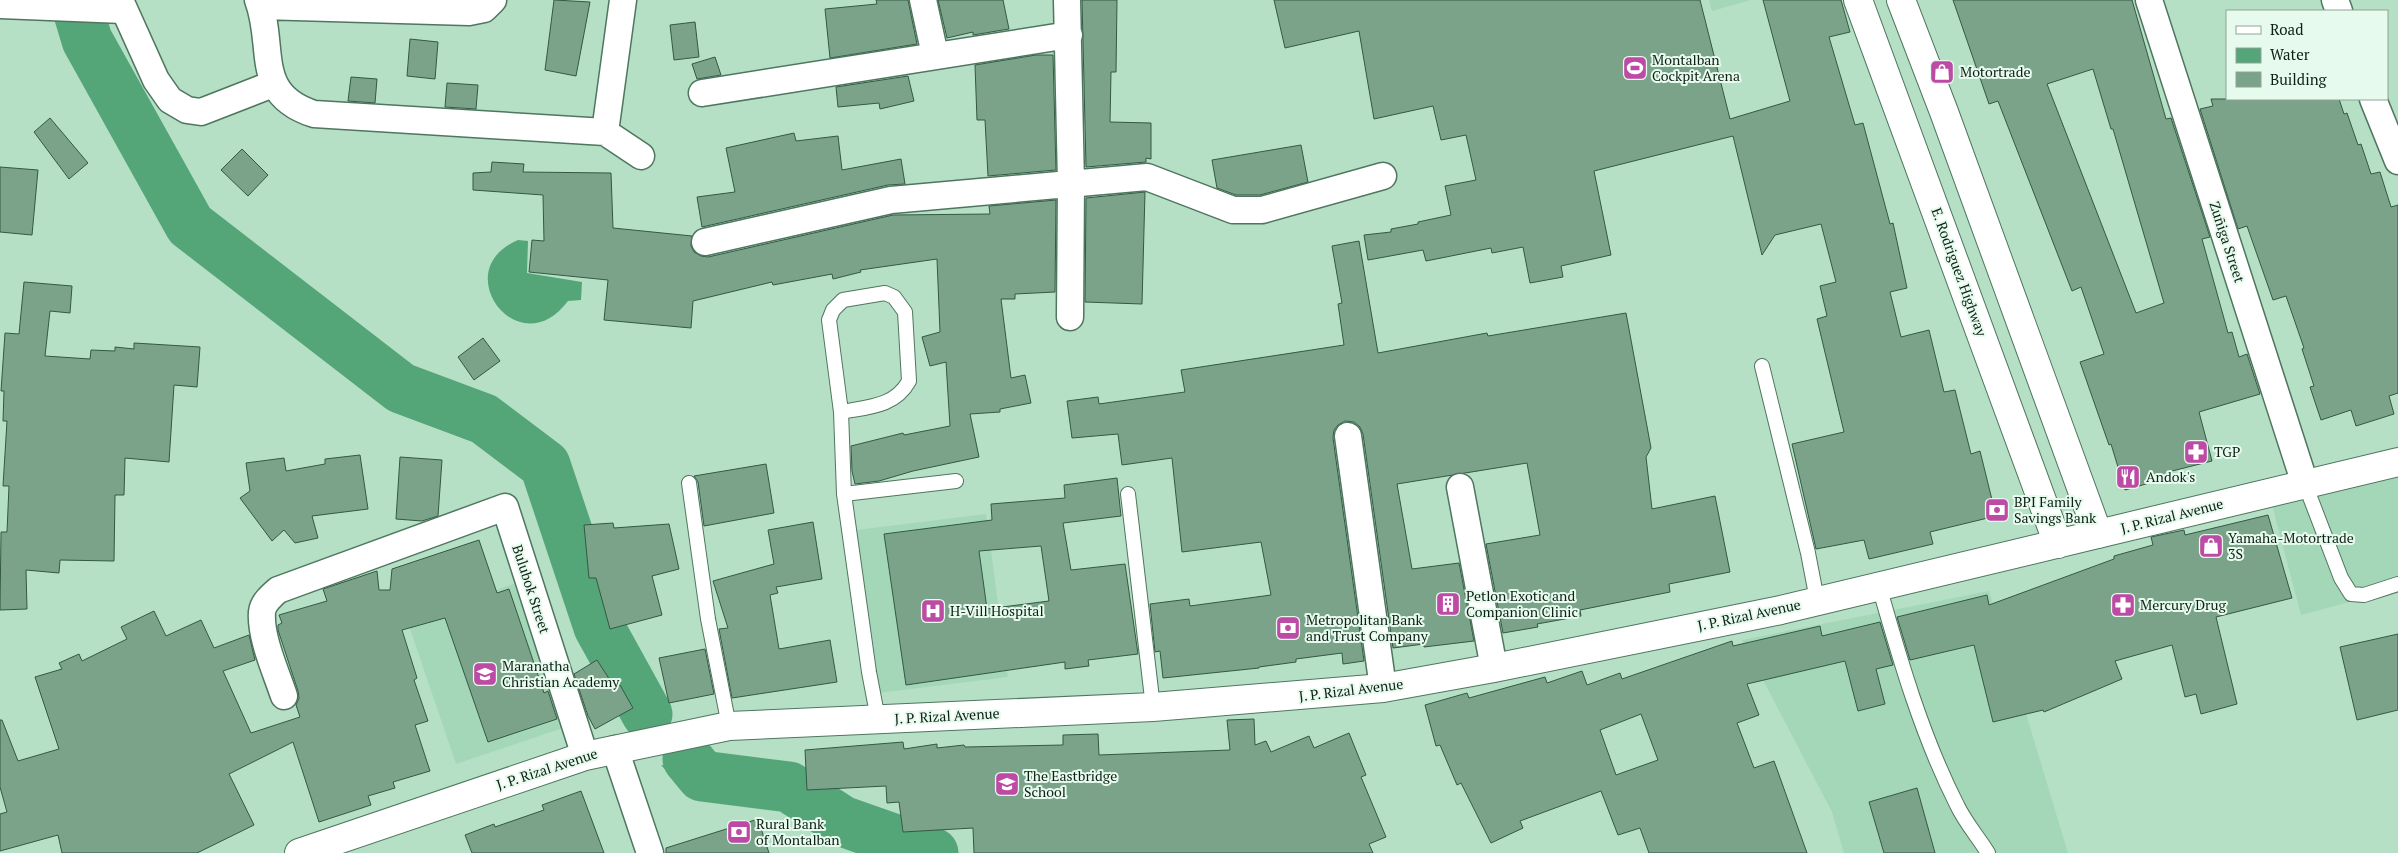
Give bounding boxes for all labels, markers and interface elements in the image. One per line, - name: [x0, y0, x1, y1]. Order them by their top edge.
- legend: [2226, 10, 2388, 100]
- text: Road: [2270, 19, 2303, 39]
- text: Water: [2270, 44, 2310, 64]
- place label: Montalban Cockpit Arena: [1652, 50, 1740, 85]
- sports icon: Montalban Cockpit Arena: [1622, 55, 1648, 81]
- shop icon: Motortrade: [1929, 59, 1955, 85]
- place label: Motortrade: [1960, 62, 2031, 81]
- text: Building: [2270, 69, 2328, 89]
- street label: Zuñiga Street: [2205, 199, 2250, 286]
- street label: E. Rodriguez Highway: [1927, 205, 1992, 340]
- pharmacy icon: TGP: [2183, 439, 2209, 465]
- place label: TGP: [2214, 442, 2240, 461]
- restaurant icon: Andok's: [2115, 464, 2141, 490]
- place label: Andok's: [2146, 467, 2195, 486]
- place label: BPI Family Savings Bank: [2014, 492, 2097, 527]
- street label: J. P. Rizal Avenue: [2119, 494, 2225, 537]
- bank icon: BPI Family Savings Bank: [1984, 497, 2010, 523]
- place label: Yamaha-Motortrade 3S: [2228, 528, 2354, 563]
- shop icon: Yamaha-Motortrade 3S: [2198, 533, 2224, 559]
- street label: Bulubok Street: [508, 542, 555, 636]
- place label: Petlon Exotic and Companion Clinic: [1466, 586, 1578, 621]
- building icon: Petlon Exotic and Companion Clinic: [1435, 591, 1461, 617]
- pharmacy icon: Mercury Drug: [2110, 592, 2136, 618]
- street label: J. P. Rizal Avenue: [1696, 594, 1802, 635]
- place label: Mercury Drug: [2140, 595, 2227, 614]
- hospital icon: H-Vill Hospital: [920, 598, 946, 624]
- place label: H-Vill Hospital: [950, 601, 1044, 620]
- place label: Metropolitan Bank and Trust Company: [1306, 610, 1429, 645]
- bank icon: Metropolitan Bank and Trust Company: [1275, 615, 1301, 641]
- place label: Maranatha Christian Academy: [502, 656, 620, 691]
- school or university icon: Maranatha Christian Academy: [472, 661, 498, 687]
- street label: J. P. Rizal Avenue: [1298, 674, 1404, 705]
- street label: J. P. Rizal Avenue: [894, 703, 1000, 728]
- street label: J. P. Rizal Avenue: [494, 743, 600, 794]
- place label: The Eastbridge School: [1024, 766, 1117, 801]
- school or university icon: The Eastbridge School: [994, 771, 1020, 797]
- place label: Rural Bank of Montalban: [756, 814, 840, 849]
- bank icon: Rural Bank of Montalban: [726, 819, 752, 845]

